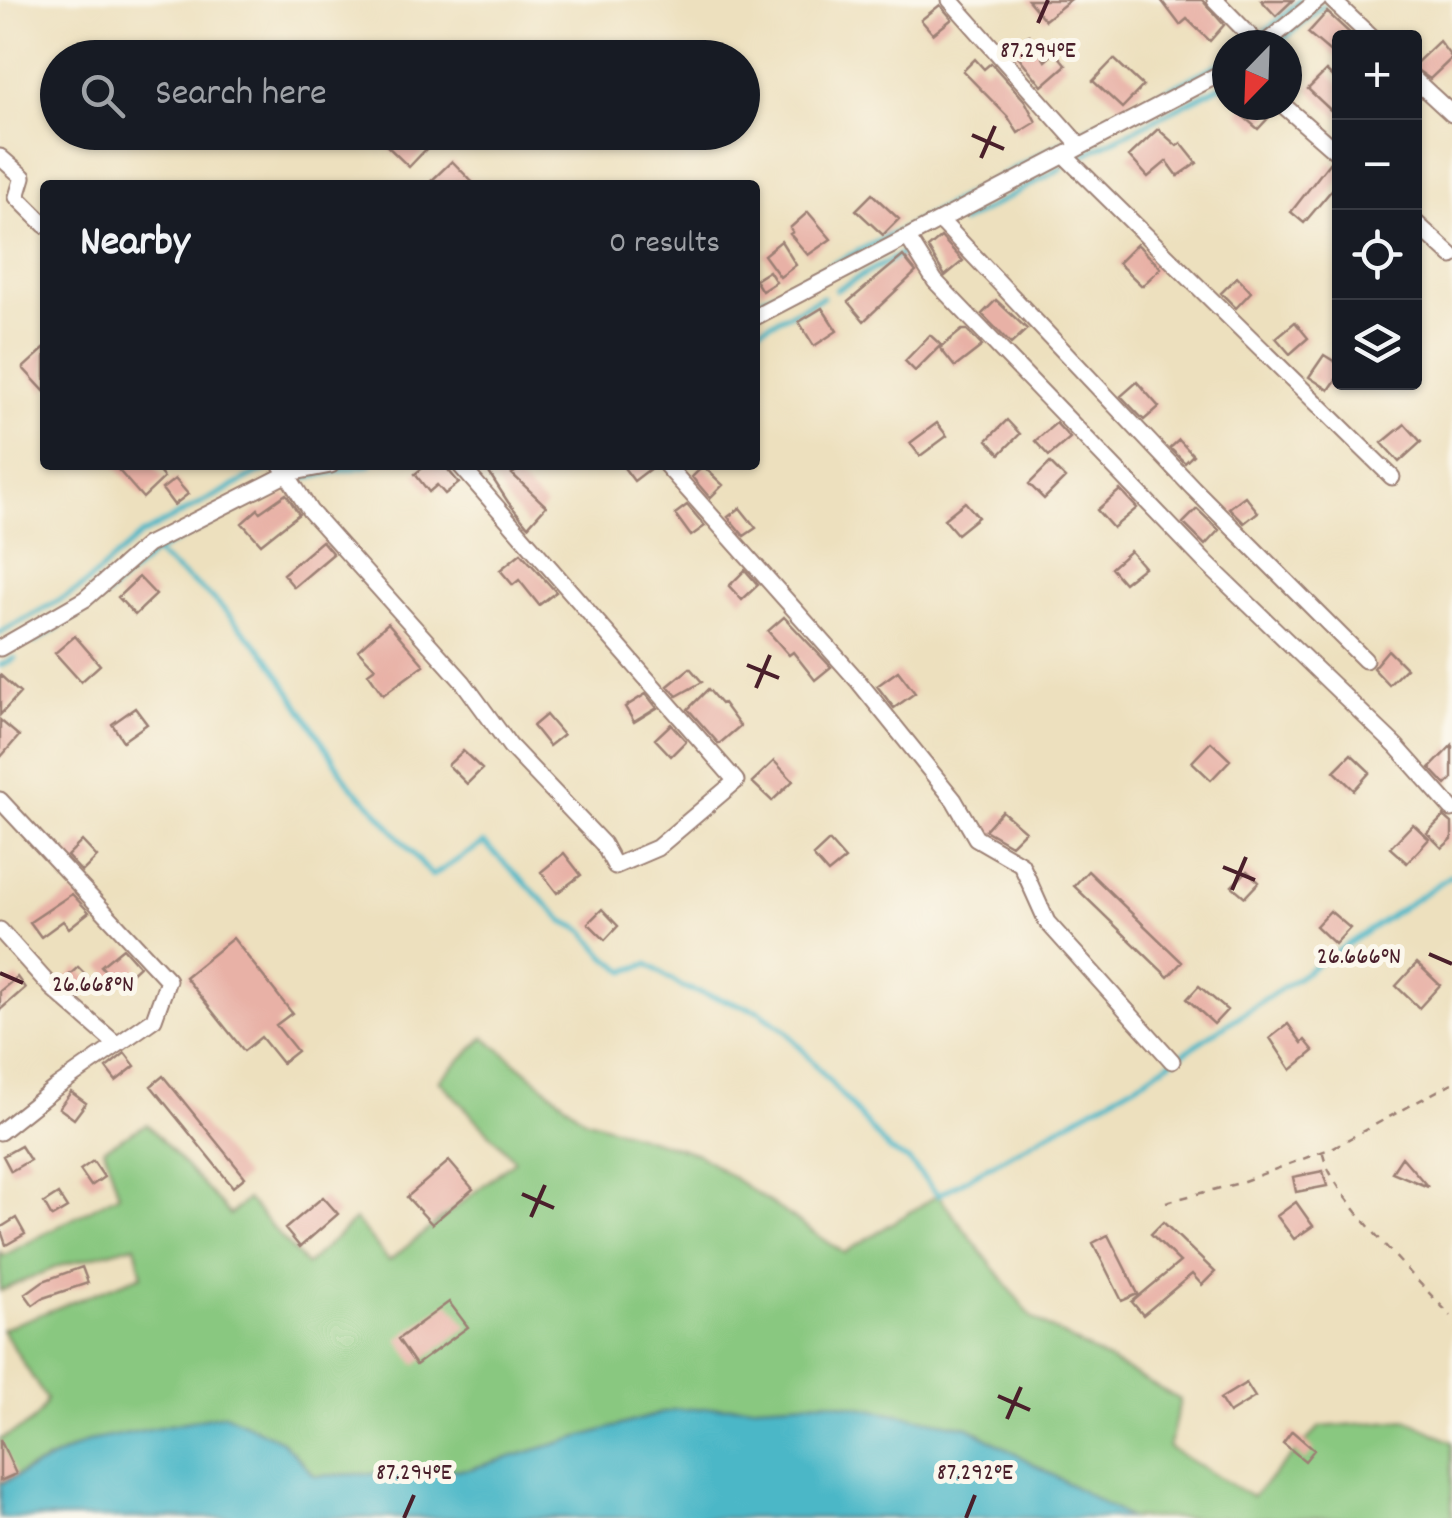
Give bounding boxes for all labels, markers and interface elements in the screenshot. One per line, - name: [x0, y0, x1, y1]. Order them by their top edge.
- north arrow: [1212, 30, 1302, 120]
- map controls: [1332, 30, 1422, 390]
- button: +: [1332, 30, 1422, 120]
- text: 87.294°E: [1000, 34, 1077, 70]
- search box: [40, 40, 760, 150]
- icon: search: [75, 68, 130, 123]
- text: Search here: [155, 68, 327, 123]
- button: −: [1332, 120, 1422, 210]
- button: locate: [1332, 210, 1422, 300]
- text: Nearby: [80, 215, 190, 275]
- text: 0 results: [609, 222, 720, 268]
- button: layers: [1332, 300, 1422, 390]
- text: 26.666°N: [1317, 940, 1401, 976]
- text: 26.668°N: [52, 968, 134, 1004]
- text: 87.294°E: [376, 1456, 453, 1492]
- text: 87.292°E: [937, 1456, 1014, 1492]

